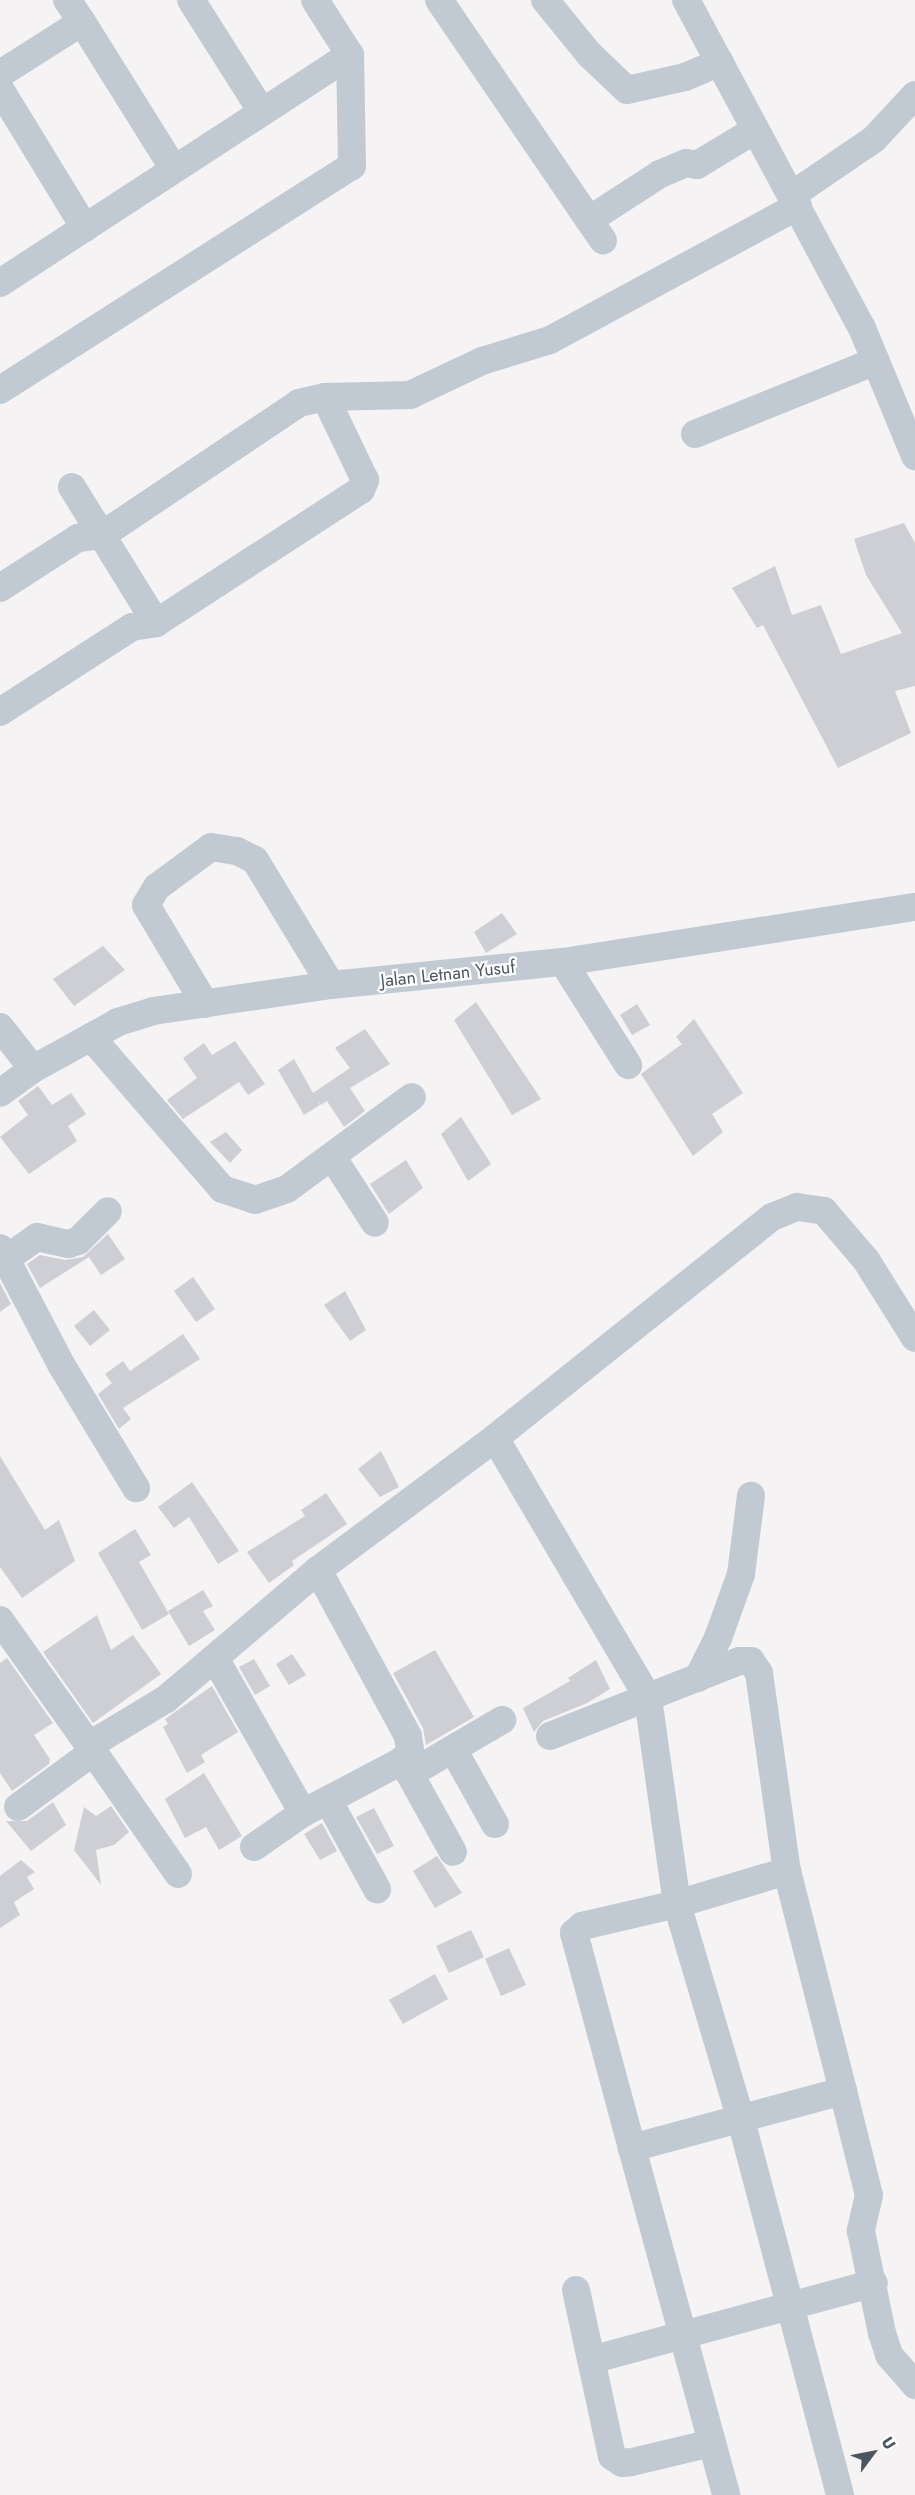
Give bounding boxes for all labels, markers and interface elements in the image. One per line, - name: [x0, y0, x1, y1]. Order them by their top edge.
- street label: Jalan Letnan Yusuf: [380, 956, 516, 992]
- north arrow: [843, 2423, 903, 2483]
- text: U: [876, 2432, 901, 2454]

